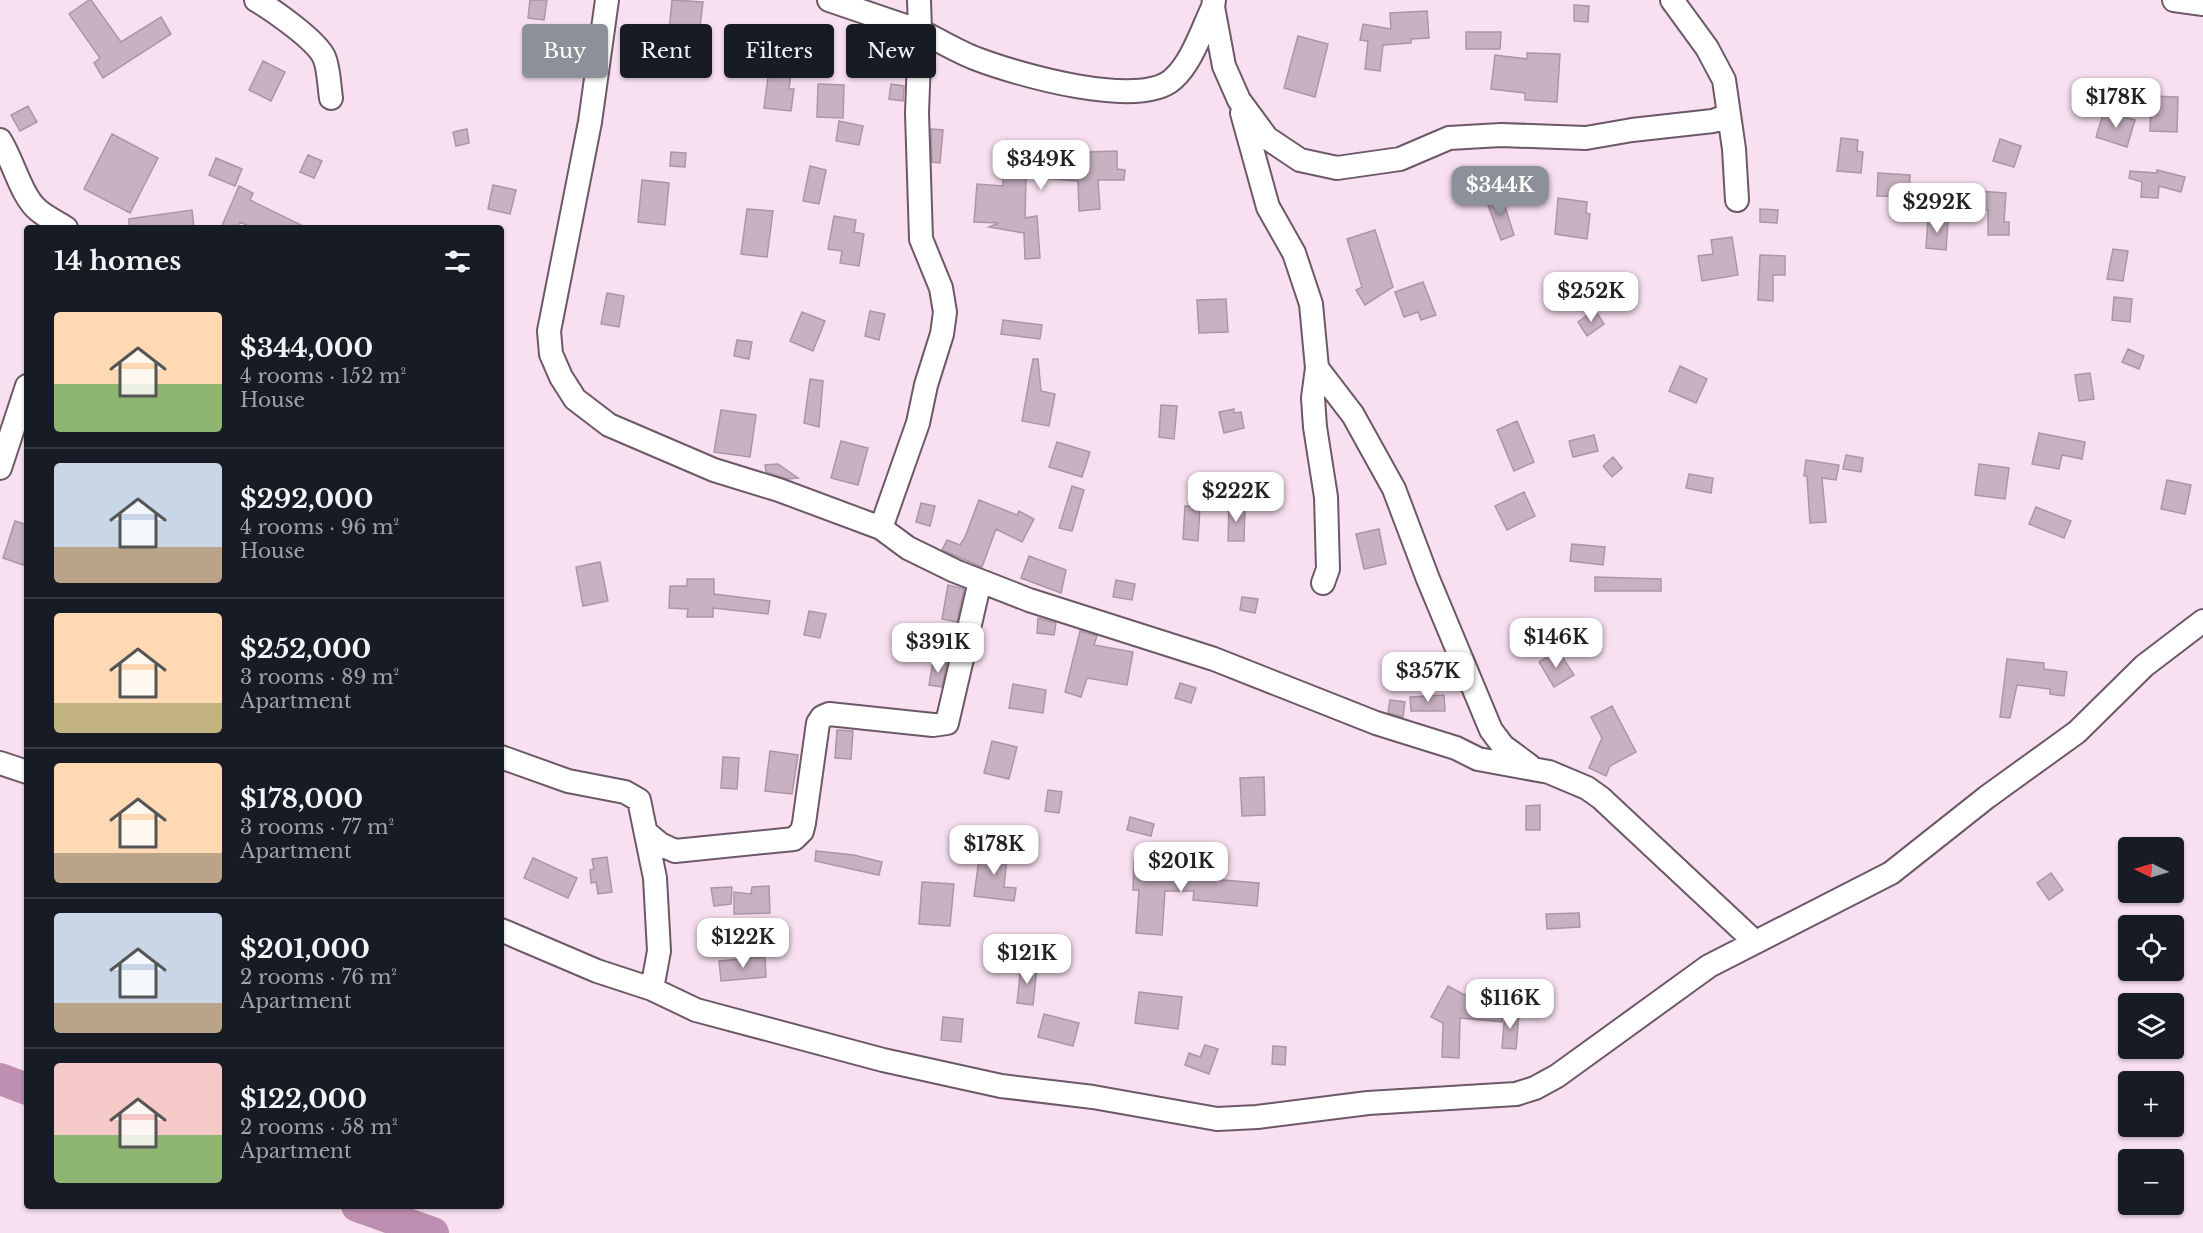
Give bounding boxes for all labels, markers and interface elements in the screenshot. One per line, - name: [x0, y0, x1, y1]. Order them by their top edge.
- chip: Buy: [522, 24, 608, 78]
- chip: Rent: [620, 24, 712, 78]
- chip: Filters: [724, 24, 834, 78]
- chip: New: [846, 24, 936, 78]
- pin: $178K: [2074, 78, 2158, 129]
- text: $178K: [2085, 85, 2147, 109]
- pin: $349K: [999, 140, 1083, 191]
- text: $349K: [1007, 147, 1075, 171]
- pin: $344K: [1458, 166, 1542, 217]
- text: $344K: [1466, 173, 1534, 197]
- pin: $292K: [1895, 183, 1979, 234]
- text: $292K: [1903, 190, 1971, 214]
- text: 14 homes: [54, 245, 181, 277]
- icon: filters: [441, 245, 474, 278]
- pin: $252K: [1549, 272, 1633, 323]
- text: $252K: [1557, 279, 1625, 303]
- text: $344,000: [240, 332, 373, 364]
- icon: home: [102, 336, 174, 408]
- text: 4 rooms · 152 m²: [240, 364, 406, 388]
- text: House: [240, 388, 305, 412]
- pin: $222K: [1194, 472, 1278, 523]
- text: $222K: [1202, 479, 1270, 503]
- text: $292,000: [240, 483, 373, 515]
- icon: home: [102, 487, 174, 559]
- text: 4 rooms · 96 m²: [240, 515, 399, 539]
- text: House: [240, 539, 305, 563]
- pin: $146K: [1514, 618, 1598, 669]
- pin: $391K: [896, 623, 980, 674]
- text: $146K: [1524, 625, 1588, 649]
- text: $391K: [906, 630, 970, 654]
- text: $252,000: [240, 633, 371, 665]
- icon: home: [102, 637, 174, 709]
- pin: $357K: [1386, 652, 1470, 703]
- text: $357K: [1396, 659, 1460, 683]
- text: 3 rooms · 89 m²: [240, 665, 399, 689]
- text: Apartment: [240, 689, 351, 713]
- text: $178,000: [240, 783, 363, 815]
- icon: home: [102, 787, 174, 859]
- text: 3 rooms · 77 m²: [240, 815, 394, 839]
- pin: $178K: [952, 825, 1036, 876]
- text: $178K: [963, 832, 1025, 856]
- north arrow: [2118, 837, 2184, 903]
- map controls: [2118, 837, 2184, 1215]
- text: Apartment: [240, 839, 351, 863]
- pin: $201K: [1139, 842, 1223, 893]
- text: $201K: [1148, 849, 1214, 873]
- button: locate: [2118, 915, 2184, 981]
- pin: $122K: [701, 918, 785, 969]
- text: $122K: [711, 925, 775, 949]
- text: $201,000: [240, 933, 370, 965]
- pin: $121K: [985, 934, 1069, 985]
- icon: home: [102, 937, 174, 1009]
- text: $121K: [997, 941, 1057, 965]
- text: 2 rooms · 76 m²: [240, 965, 397, 989]
- pin: $116K: [1468, 979, 1552, 1030]
- text: $116K: [1480, 986, 1540, 1010]
- text: Apartment: [240, 989, 351, 1013]
- button: layers: [2118, 993, 2184, 1059]
- button: +: [2118, 1071, 2184, 1137]
- text: $122,000: [240, 1083, 367, 1115]
- icon: home: [102, 1087, 174, 1159]
- text: 2 rooms · 58 m²: [240, 1115, 398, 1139]
- text: Apartment: [240, 1139, 351, 1163]
- button: −: [2118, 1149, 2184, 1215]

